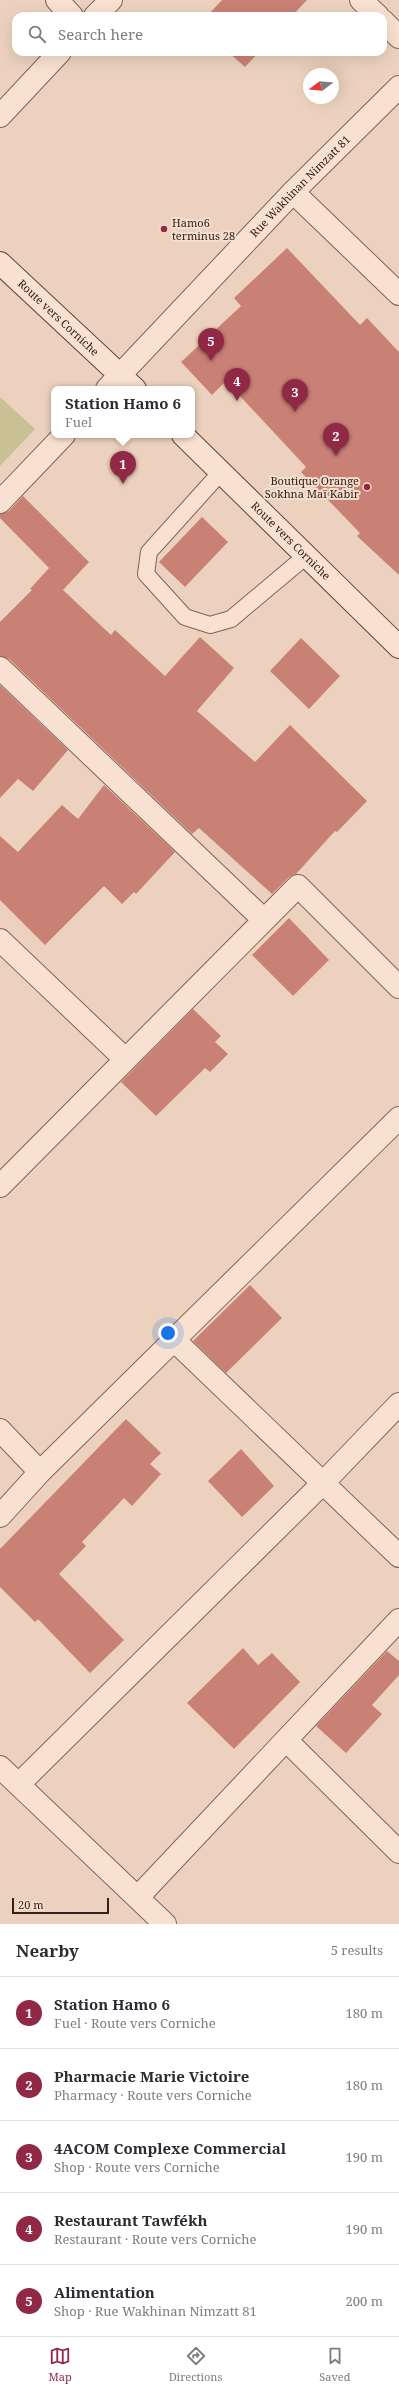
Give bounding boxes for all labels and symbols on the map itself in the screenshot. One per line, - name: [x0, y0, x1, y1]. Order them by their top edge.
- north arrow: [303, 68, 339, 104]
- street label: Rue Wakhinan Nimzatt 81: [246, 132, 353, 240]
- place label: Hamo6 terminus 28: [172, 215, 235, 243]
- marker: Hamo6 terminus 28: [159, 224, 169, 234]
- street label: Route vers Corniche: [15, 276, 103, 359]
- pin: 5: [198, 328, 224, 361]
- pin: 4: [224, 368, 250, 401]
- pin: 3: [282, 379, 308, 412]
- pin: 2: [323, 423, 349, 456]
- pin: 1: [110, 451, 136, 484]
- place label: Boutique Orange Sokhna Maï Kabir: [265, 473, 360, 501]
- marker: Boutique Orange Sokhna Maï Kabir: [362, 482, 372, 492]
- street label: Route vers Corniche: [248, 498, 334, 583]
- your location: [158, 1323, 178, 1343]
- scale bar: [12, 1896, 109, 1915]

